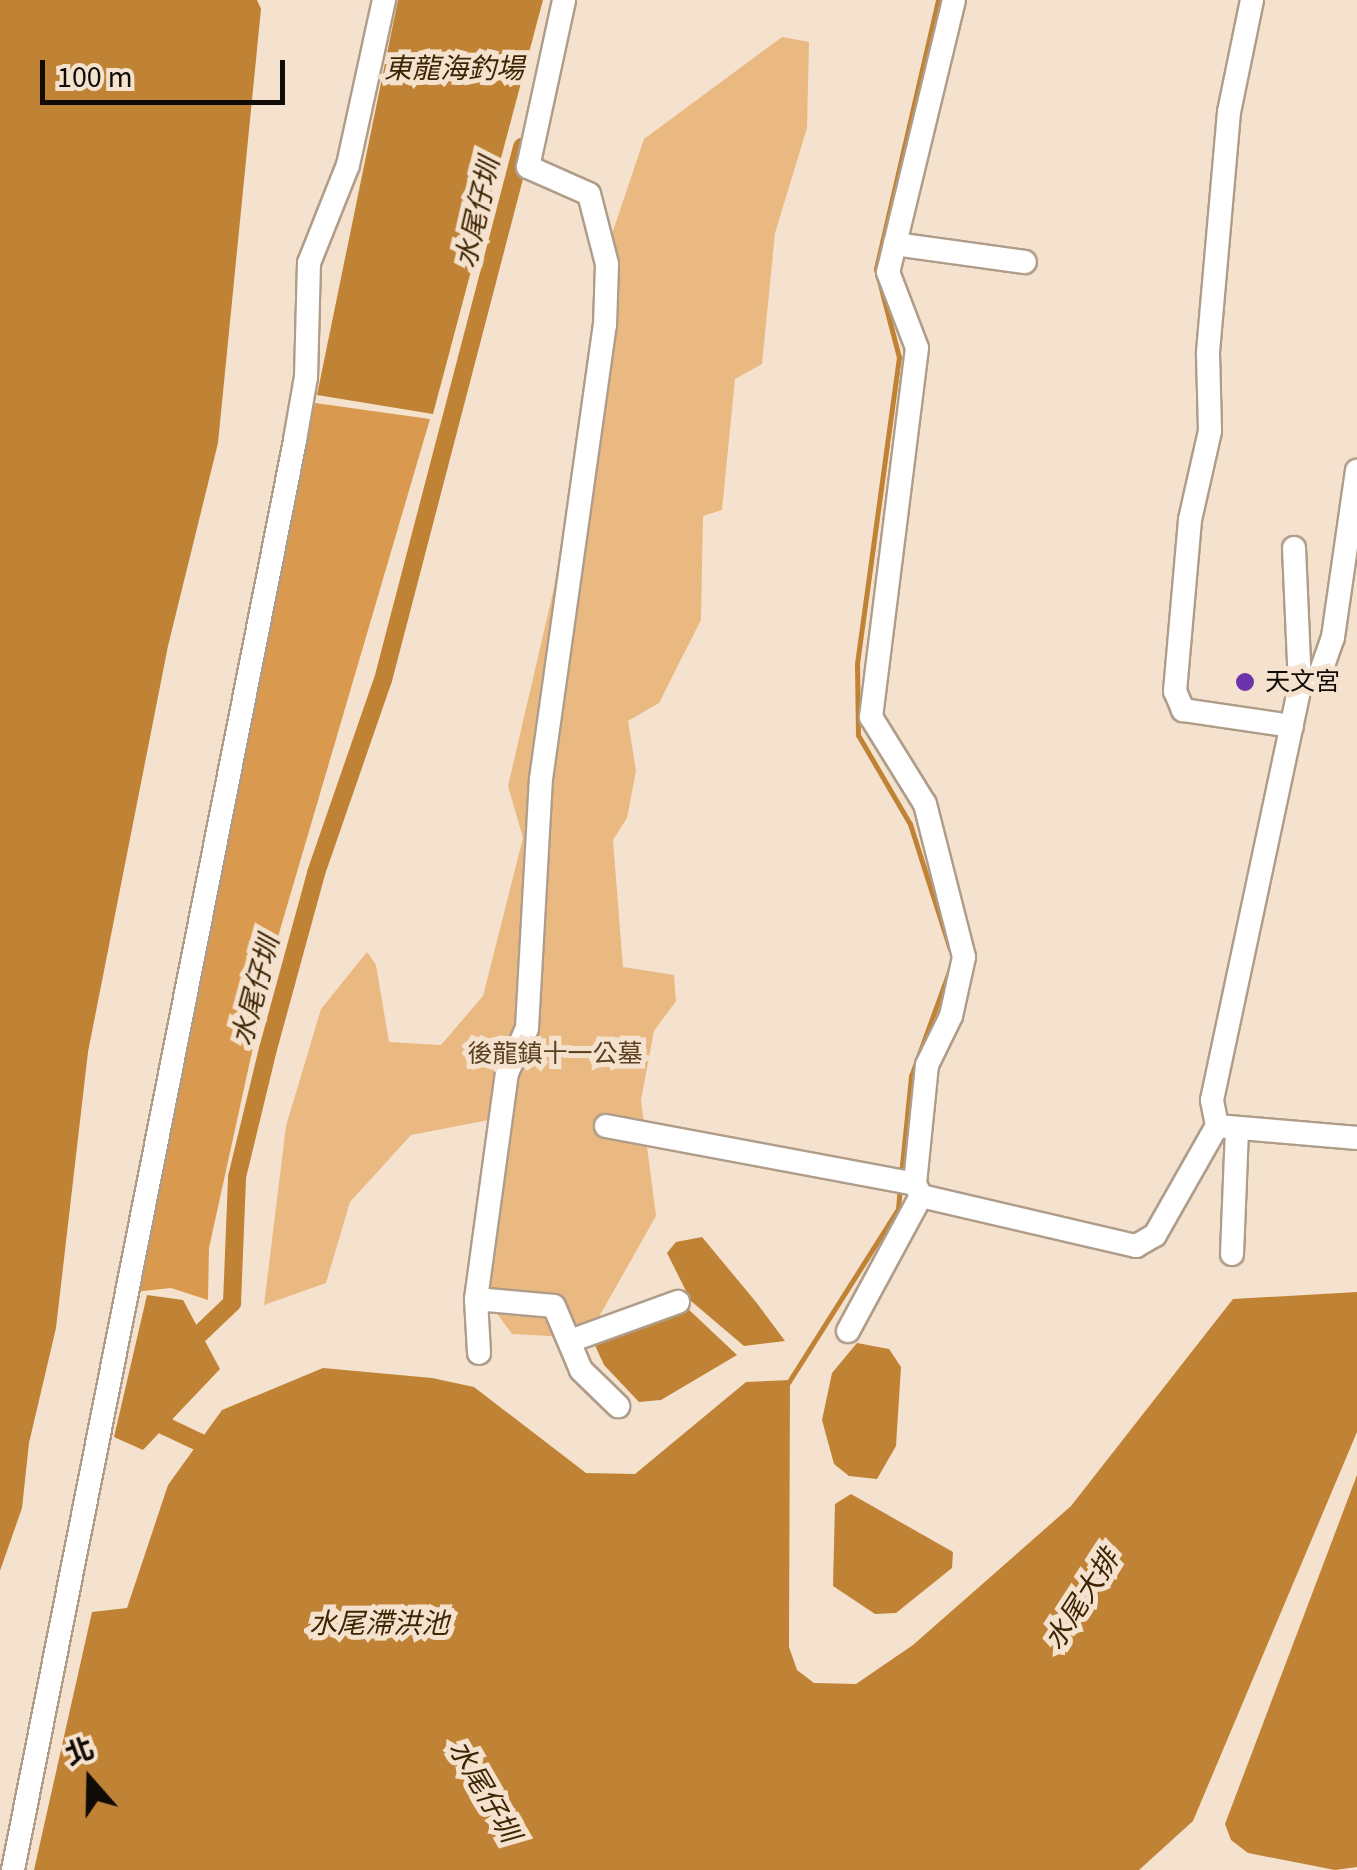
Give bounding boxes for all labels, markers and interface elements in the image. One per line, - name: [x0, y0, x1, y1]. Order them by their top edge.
- scale bar: [45, 40, 290, 102]
- water label: 東龍海釣場: [384, 52, 524, 86]
- text: 100 m: [57, 56, 133, 99]
- water label: 水尾仔圳: [449, 155, 507, 271]
- place label: 天文宮: [1265, 667, 1340, 697]
- marker: 天文宮: [1234, 671, 1256, 693]
- water label: 水尾仔圳: [225, 933, 287, 1049]
- park label: 後龍鎮十一公墓: [468, 1039, 642, 1069]
- water label: 水尾大排: [1037, 1544, 1127, 1656]
- water label: 水尾滯洪池: [309, 1607, 449, 1641]
- text: 北: [60, 1728, 100, 1775]
- north arrow: [40, 1730, 140, 1830]
- water label: 水尾仔圳: [441, 1734, 527, 1848]

